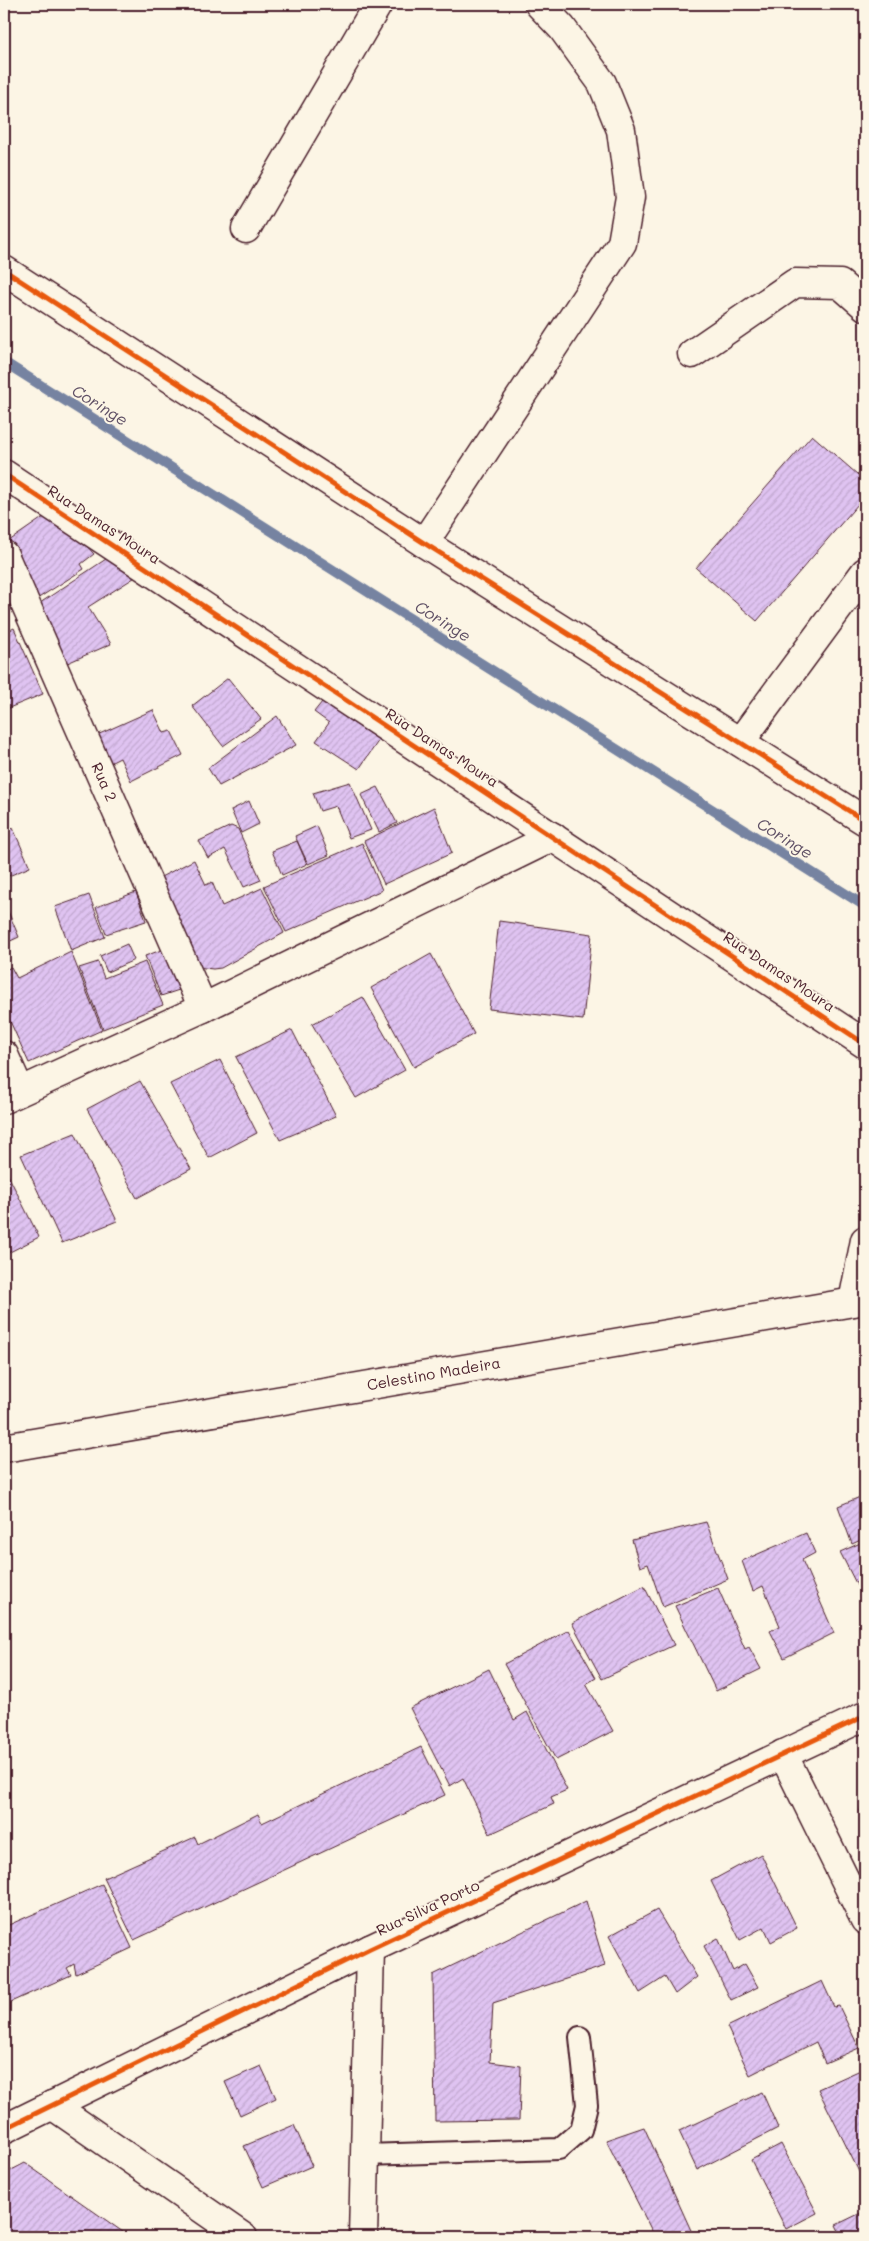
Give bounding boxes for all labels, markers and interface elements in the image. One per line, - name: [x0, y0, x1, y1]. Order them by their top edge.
- water label: Coringe: [68, 379, 132, 430]
- street label: Rua Damas Moura: [44, 480, 165, 568]
- water label: Coringe: [411, 595, 475, 646]
- street label: Rua Damas Moura: [382, 703, 503, 791]
- street label: Rua 2: [87, 759, 122, 804]
- water label: Coringe: [753, 812, 817, 863]
- street label: Rua Damas Moura: [720, 926, 839, 1016]
- street label: Celestino Madeira: [365, 1352, 502, 1394]
- street label: Rua Silva Porto: [373, 1874, 483, 1940]

